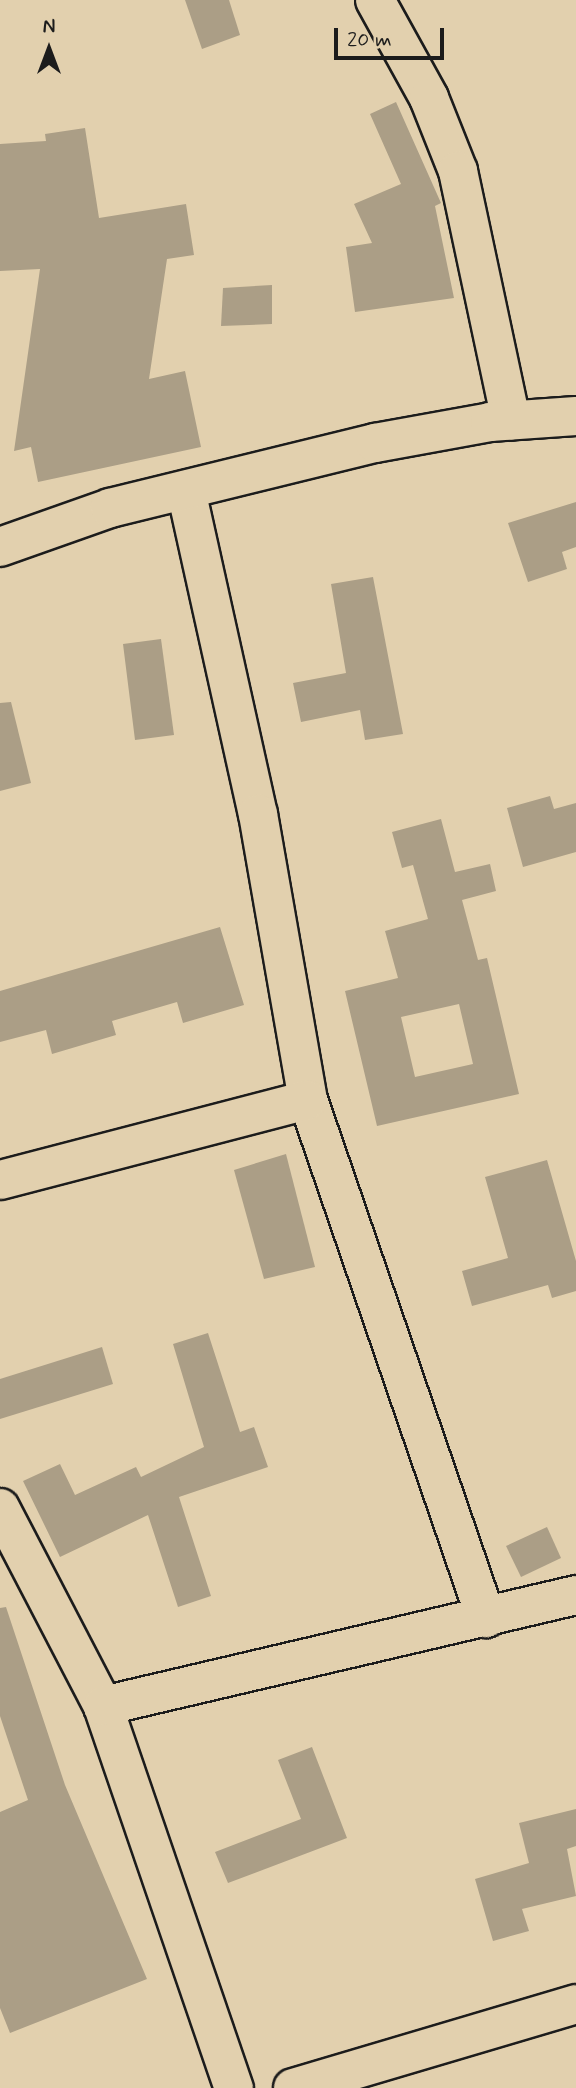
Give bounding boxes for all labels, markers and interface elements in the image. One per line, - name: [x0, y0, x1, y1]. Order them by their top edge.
- north arrow: [14, 14, 84, 84]
- scale bar: [338, 14, 448, 58]
- text: N: [43, 15, 55, 40]
- text: 20 m: [347, 26, 392, 54]

